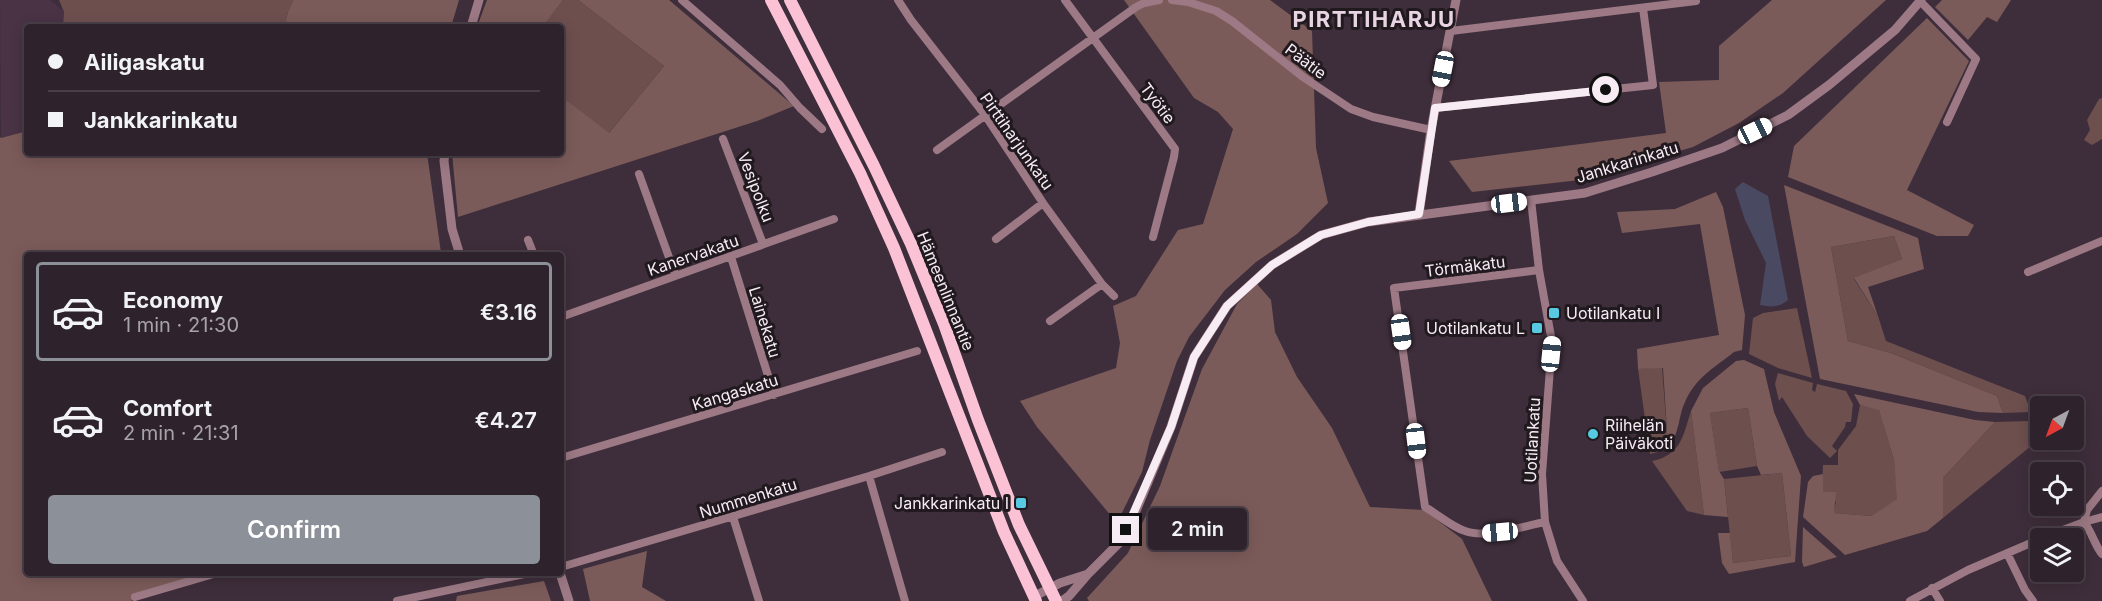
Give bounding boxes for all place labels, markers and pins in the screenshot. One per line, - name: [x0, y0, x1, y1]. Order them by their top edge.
- place label: Uotilankatu I: [1566, 303, 1660, 323]
- marker: Uotilankatu I: [1547, 306, 1561, 320]
- place label: Uotilankatu L: [1426, 318, 1525, 338]
- marker: Uotilankatu L: [1530, 321, 1544, 335]
- place label: Riihelän Päiväkoti: [1605, 415, 1673, 453]
- marker: Riihelän Päiväkoti: [1586, 427, 1600, 441]
- place label: Jankkarinkatu I: [894, 493, 1009, 513]
- marker: Jankkarinkatu I: [1014, 496, 1028, 510]

